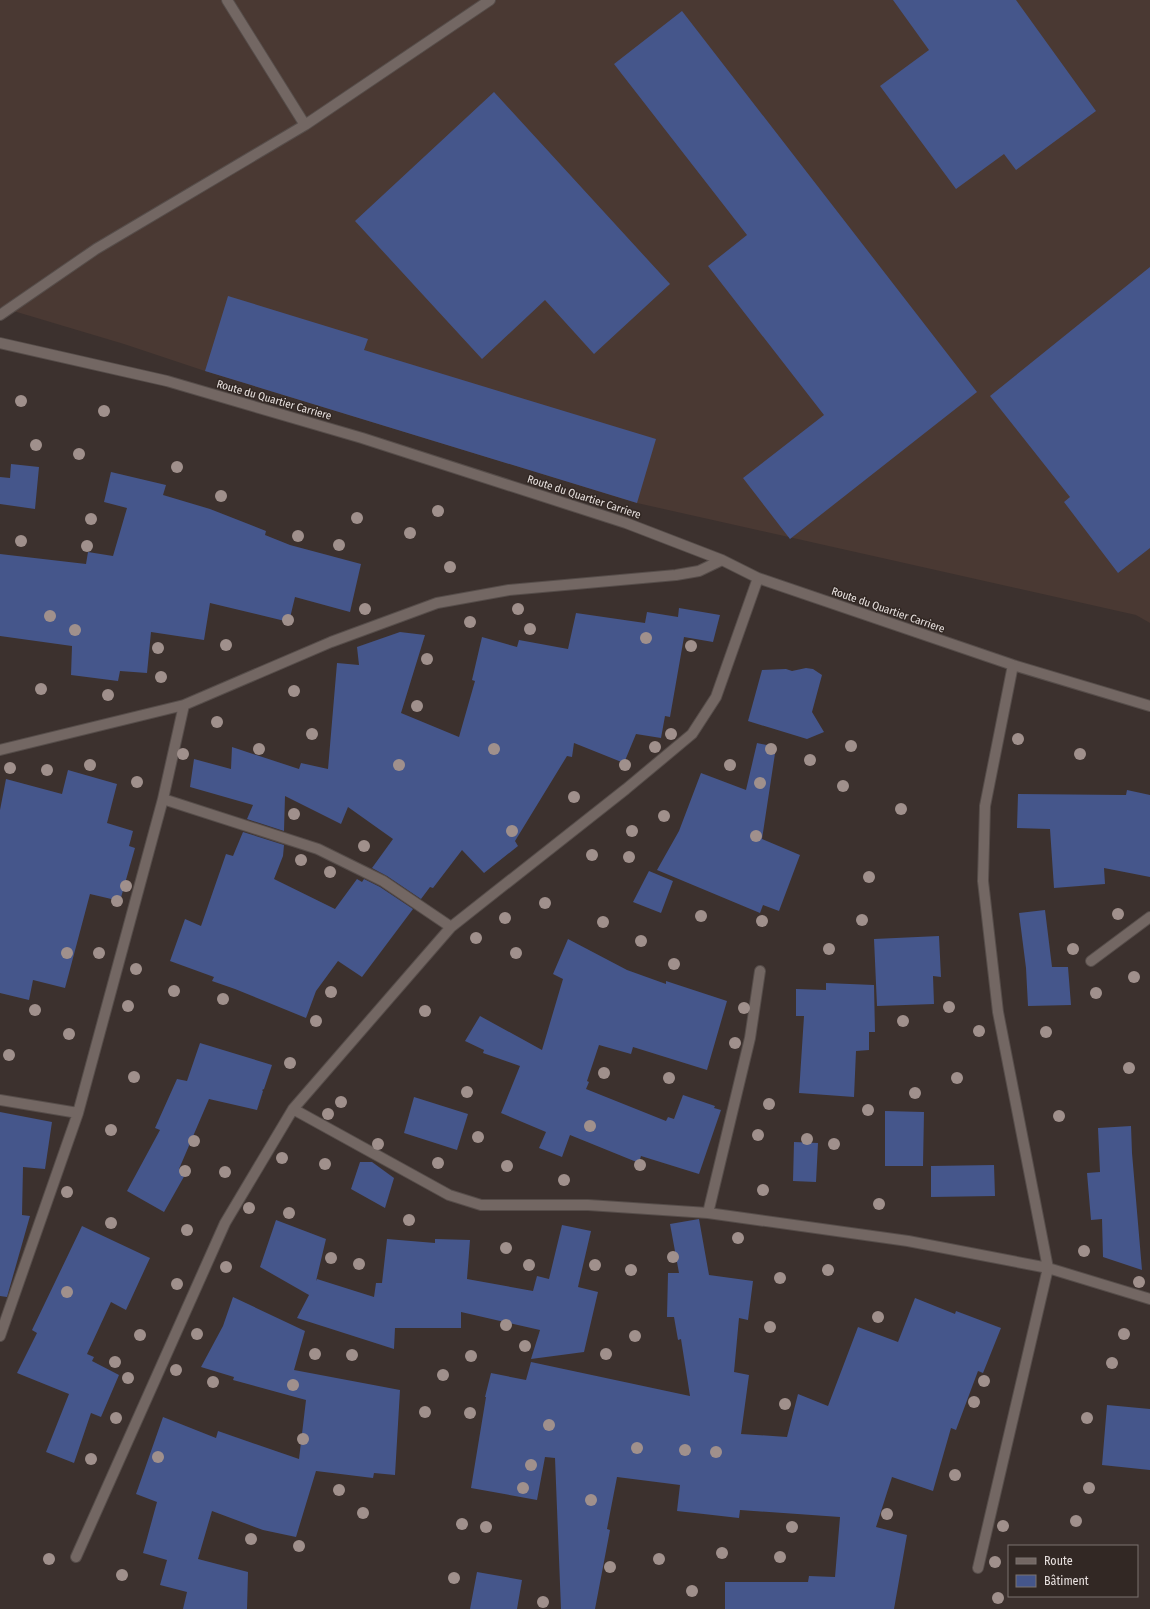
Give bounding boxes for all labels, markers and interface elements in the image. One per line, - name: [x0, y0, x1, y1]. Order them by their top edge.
- street label: Route du Quartier Carriere: [215, 377, 333, 423]
- street label: Route du Quartier Carriere: [525, 472, 643, 522]
- street label: Route du Quartier Carriere: [830, 585, 946, 635]
- legend: [1008, 1545, 1138, 1597]
- text: Route: [1044, 1554, 1073, 1568]
- text: Bâtiment: [1044, 1574, 1089, 1588]

